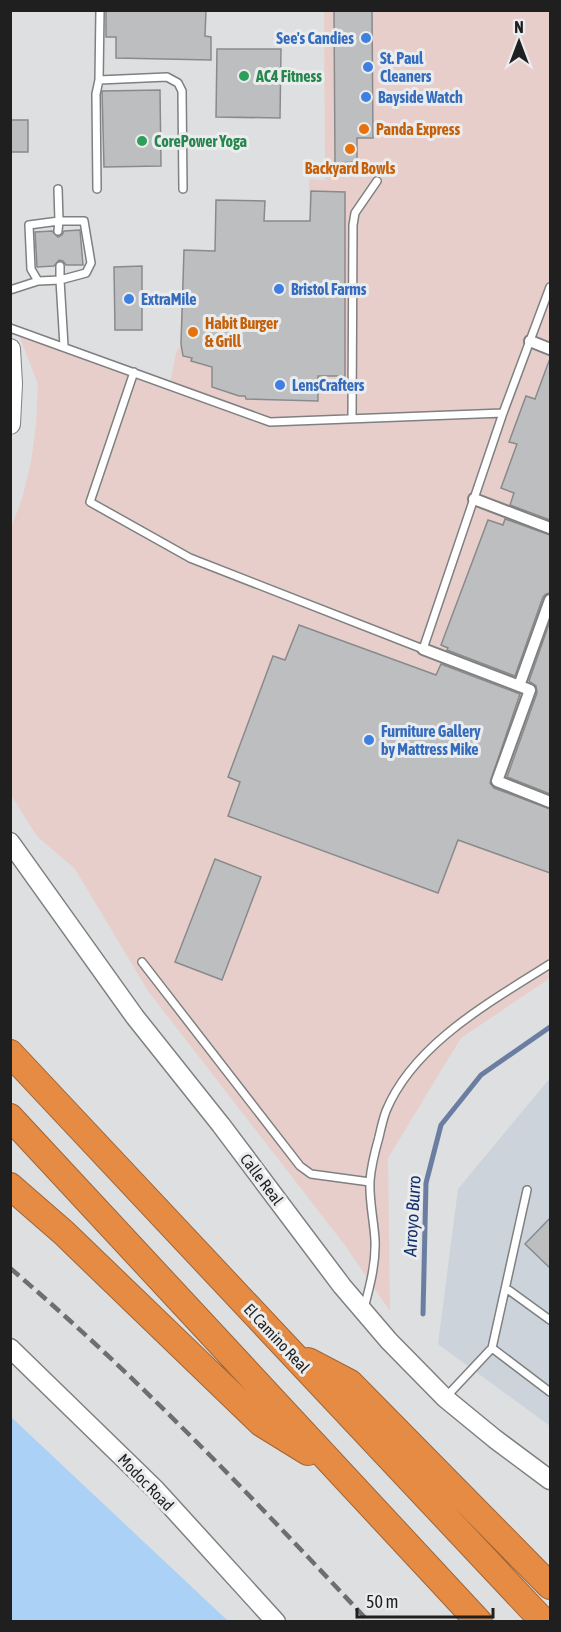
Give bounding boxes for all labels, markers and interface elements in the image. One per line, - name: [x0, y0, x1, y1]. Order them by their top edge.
- north arrow: [489, 12, 549, 72]
- text: N: [514, 18, 524, 36]
- place label: See's Candies: [276, 29, 354, 47]
- marker: See's Candies: [359, 31, 373, 45]
- place label: St. Paul Cleaners: [380, 49, 432, 85]
- marker: St. Paul Cleaners: [361, 60, 375, 74]
- place label: AC4 Fitness: [255, 67, 322, 85]
- marker: AC4 Fitness: [237, 69, 251, 83]
- place label: Bayside Watch: [378, 88, 463, 106]
- marker: Bayside Watch: [359, 90, 373, 104]
- place label: Panda Express: [376, 120, 460, 138]
- marker: Panda Express: [357, 122, 371, 136]
- place label: CorePower Yoga: [154, 132, 247, 150]
- marker: CorePower Yoga: [135, 134, 149, 148]
- marker: Backyard Bowls: [343, 142, 357, 156]
- place label: Backyard Bowls: [305, 159, 396, 177]
- place label: Bristol Farms: [291, 280, 367, 298]
- marker: Bristol Farms: [272, 282, 286, 296]
- place label: ExtraMile: [141, 290, 196, 308]
- marker: ExtraMile: [122, 292, 136, 306]
- place label: Habit Burger & Grill: [205, 314, 278, 350]
- marker: Habit Burger & Grill: [186, 325, 200, 339]
- place label: LensCrafters: [292, 376, 365, 394]
- marker: LensCrafters: [273, 378, 287, 392]
- place label: Furniture Gallery by Mattress Mike: [381, 722, 481, 758]
- marker: Furniture Gallery by Mattress Mike: [362, 733, 376, 747]
- street label: Calle Real: [237, 1150, 288, 1209]
- water label: Arroyo Burro: [399, 1175, 425, 1258]
- street label: El Camino Real: [241, 1300, 314, 1377]
- street label: Modoc Road: [115, 1450, 177, 1514]
- scale bar: [357, 1581, 494, 1619]
- text: 50 m: [366, 1591, 398, 1612]

